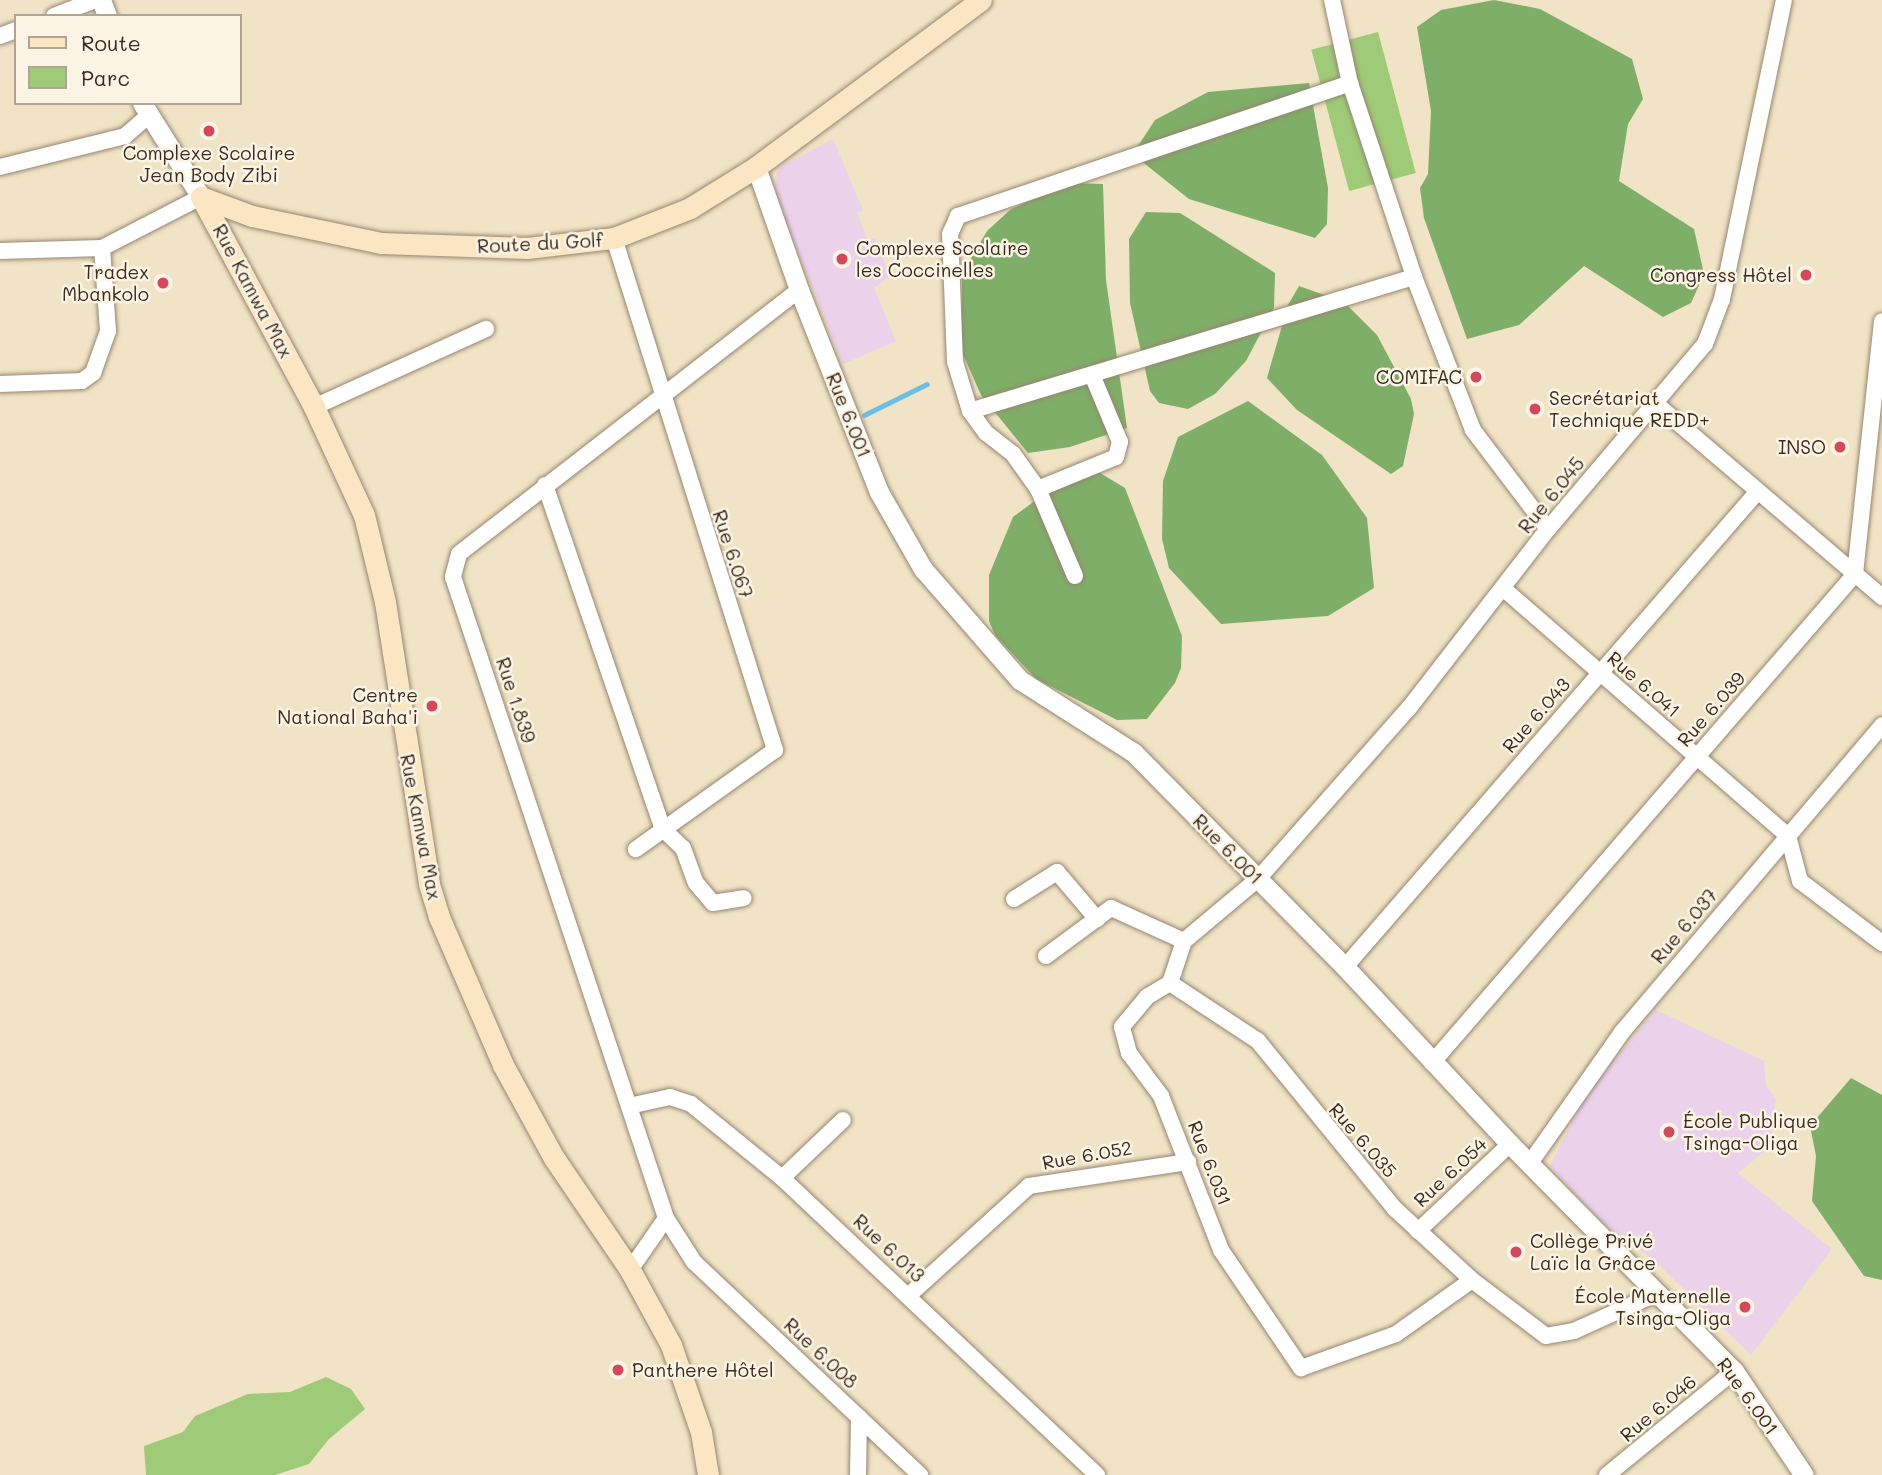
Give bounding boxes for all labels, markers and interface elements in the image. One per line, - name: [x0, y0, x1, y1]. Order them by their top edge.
- legend: [14, 14, 242, 105]
- text: Route: [81, 29, 141, 56]
- text: Parc: [81, 64, 130, 91]
- marker: Complexe Scolaire Jean Body Zibi: [201, 123, 217, 139]
- place label: Complexe Scolaire Jean Body Zibi: [123, 142, 295, 186]
- street label: Rue Kamwa Max: [208, 220, 298, 362]
- street label: Route du Golf: [476, 228, 604, 258]
- place label: Complexe Scolaire les Coccinelles: [856, 237, 1029, 281]
- marker: Complexe Scolaire les Coccinelles: [834, 251, 850, 267]
- place label: Tradex Mbankolo: [62, 261, 149, 305]
- place label: Congress Hôtel: [1650, 264, 1792, 286]
- marker: Congress Hôtel: [1798, 267, 1814, 283]
- marker: Tradex Mbankolo: [155, 275, 171, 291]
- place label: COMIFAC: [1376, 366, 1462, 388]
- street label: Rue 6.001: [822, 369, 876, 461]
- marker: COMIFAC: [1468, 369, 1484, 385]
- place label: Secrétariat Technique REDD+: [1549, 387, 1709, 431]
- marker: Secrétariat Technique REDD+: [1527, 401, 1543, 417]
- place label: INSO: [1778, 436, 1826, 458]
- marker: INSO: [1832, 439, 1848, 455]
- street label: Rue 6.045: [1513, 452, 1589, 538]
- street label: Rue 6.067: [708, 507, 758, 601]
- street label: Rue 6.041: [1603, 646, 1685, 722]
- street label: Rue 1.839: [492, 654, 540, 746]
- street label: Rue 6.039: [1672, 667, 1750, 751]
- street label: Rue 6.043: [1497, 673, 1575, 757]
- place label: Centre National Baha'i: [277, 684, 418, 728]
- marker: Centre National Baha'i: [424, 698, 440, 714]
- street label: Rue Kamwa Max: [396, 752, 446, 902]
- street label: Rue 6.001: [1188, 809, 1268, 889]
- street label: Rue 6.037: [1646, 884, 1722, 968]
- street label: Rue 6.035: [1324, 1098, 1402, 1182]
- place label: École Publique Tsinga-Oliga: [1683, 1110, 1818, 1154]
- street label: Rue 6.031: [1183, 1117, 1237, 1209]
- marker: École Publique Tsinga-Oliga: [1661, 1124, 1677, 1140]
- street label: Rue 6.054: [1409, 1132, 1491, 1212]
- street label: Rue 6.052: [1040, 1136, 1134, 1174]
- street label: Rue 6.013: [849, 1209, 929, 1287]
- place label: Collège Privé Laïc la Grâce: [1530, 1230, 1656, 1274]
- marker: Collège Privé Laïc la Grâce: [1508, 1244, 1524, 1260]
- place label: École Maternelle Tsinga-Oliga: [1575, 1285, 1731, 1329]
- marker: École Maternelle Tsinga-Oliga: [1737, 1299, 1753, 1315]
- street label: Rue 6.008: [779, 1313, 863, 1393]
- street label: Rue 6.001: [1712, 1353, 1784, 1439]
- place label: Panthere Hôtel: [632, 1359, 774, 1381]
- marker: Panthere Hôtel: [610, 1362, 626, 1378]
- street label: Rue 6.046: [1615, 1370, 1701, 1446]

